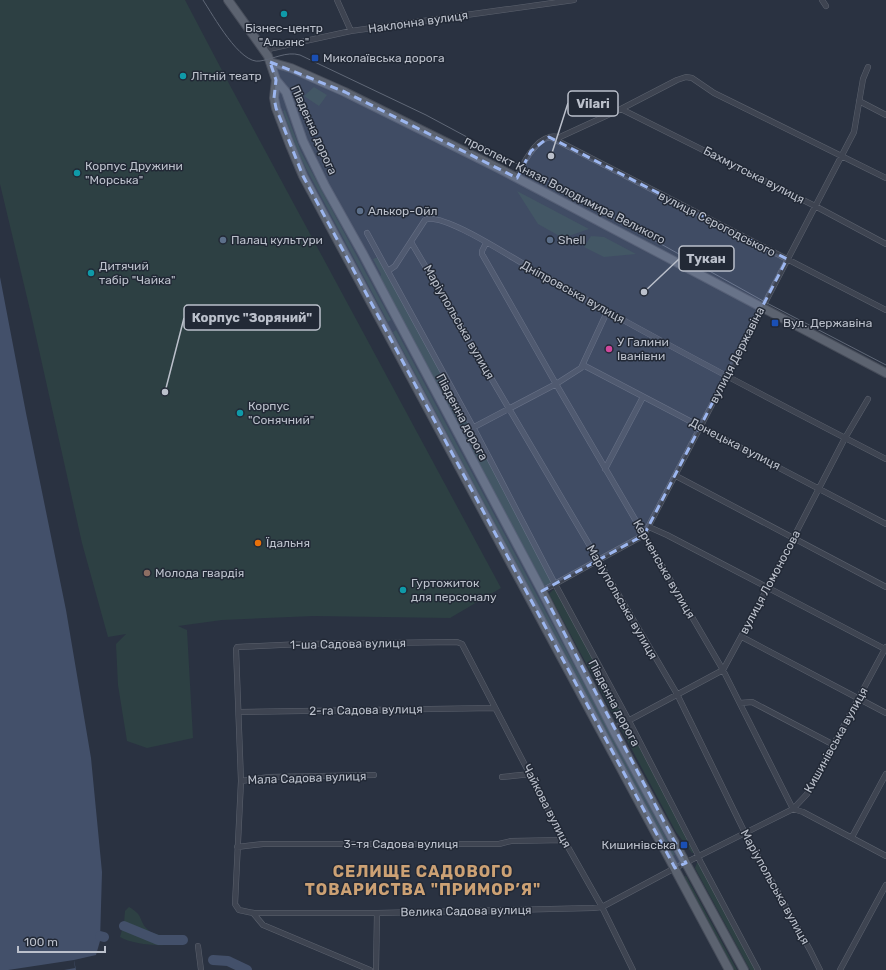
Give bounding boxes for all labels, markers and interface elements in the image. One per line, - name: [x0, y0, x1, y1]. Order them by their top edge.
- street label: Наклонна вулиця: [367, 8, 469, 36]
- marker: Бізнес-центр "Альянс": [279, 9, 289, 19]
- place label: Бізнес-центр "Альянс": [245, 21, 323, 49]
- place label: Миколаївська дорога: [323, 51, 445, 65]
- marker: Миколаївська дорога: [310, 53, 320, 63]
- place label: Літній театр: [191, 69, 262, 83]
- marker: Літній театр: [178, 71, 188, 81]
- street label: Південна дорога: [288, 83, 340, 177]
- callout: Vilari: [568, 91, 618, 116]
- text: Vilari: [576, 96, 610, 111]
- street label: проспект Князя Володимира Великого: [462, 133, 668, 247]
- street label: Бахмутська вулиця: [701, 143, 807, 207]
- place label: Корпус Дружини "Морська": [85, 159, 183, 187]
- marker: Корпус Дружини "Морська": [72, 168, 82, 178]
- street label: вулиця Сєрогодського: [656, 188, 778, 260]
- place label: Алькор-Ойл: [368, 204, 437, 218]
- marker: Алькор-Ойл: [355, 206, 365, 216]
- place label: Палац культури: [231, 233, 323, 247]
- place label: Shell: [558, 233, 585, 247]
- marker: Палац культури: [218, 235, 228, 245]
- marker: Shell: [545, 235, 555, 245]
- callout: Тукан: [679, 246, 734, 271]
- text: Тукан: [686, 251, 726, 266]
- street label: Дніпровська вулиця: [519, 258, 627, 326]
- place label: Дитячий табір "Чайка": [99, 259, 176, 287]
- street label: Маріупольська вулиця: [421, 262, 497, 382]
- marker: Дитячий табір "Чайка": [86, 268, 96, 278]
- street label: вулиця Державіна: [707, 304, 767, 406]
- callout: Корпус "Зоряний": [184, 305, 320, 330]
- text: Корпус "Зоряний": [192, 310, 312, 325]
- place label: Вул. Державіна: [783, 316, 872, 330]
- marker: Вул. Державіна: [770, 318, 780, 328]
- place label: У Галини Іванівни: [617, 335, 669, 363]
- marker: У Галини Іванівни: [604, 344, 614, 354]
- street label: Південна дорога: [433, 371, 491, 463]
- place label: Корпус "Сонячний": [248, 399, 314, 427]
- marker: Корпус "Сонячний": [235, 408, 245, 418]
- street label: Донецька вулиця: [687, 415, 783, 473]
- street label: Керченська вулиця: [630, 517, 698, 621]
- street label: вулиця Ломоносова: [737, 528, 803, 636]
- place label: Їдальня: [266, 536, 310, 550]
- marker: Їдальня: [253, 538, 263, 548]
- street label: Маріупольська вулиця: [584, 542, 660, 662]
- place label: Молода гвардія: [155, 566, 244, 580]
- marker: Молода гвардія: [142, 568, 152, 578]
- place label: Гуртожиток для персоналу: [411, 576, 497, 604]
- marker: Гуртожиток для персоналу: [398, 585, 408, 595]
- street label: 1-ша Садова вулиця: [290, 636, 406, 652]
- street label: Південна дорога: [585, 657, 643, 749]
- street label: Кишинівська вулиця: [801, 685, 871, 795]
- street label: 2-га Садова вулиця: [309, 702, 423, 718]
- street label: Чайкова вулиця: [520, 762, 574, 850]
- street label: Мала Садова вулиця: [247, 769, 367, 787]
- street label: Маріупольська вулиця: [738, 827, 812, 947]
- street label: 3-тя Садова вулиця: [344, 837, 458, 851]
- place label: Кишинівська: [602, 838, 676, 852]
- marker: Кишинівська: [679, 840, 689, 850]
- district label: СЕЛИЩЕ САДОВОГО ТОВАРИСТВА "ПРИМОР’Я": [305, 862, 541, 899]
- street label: Велика Садова вулиця: [400, 903, 532, 919]
- scale bar: [18, 928, 105, 954]
- text: 100 m: [24, 935, 58, 949]

